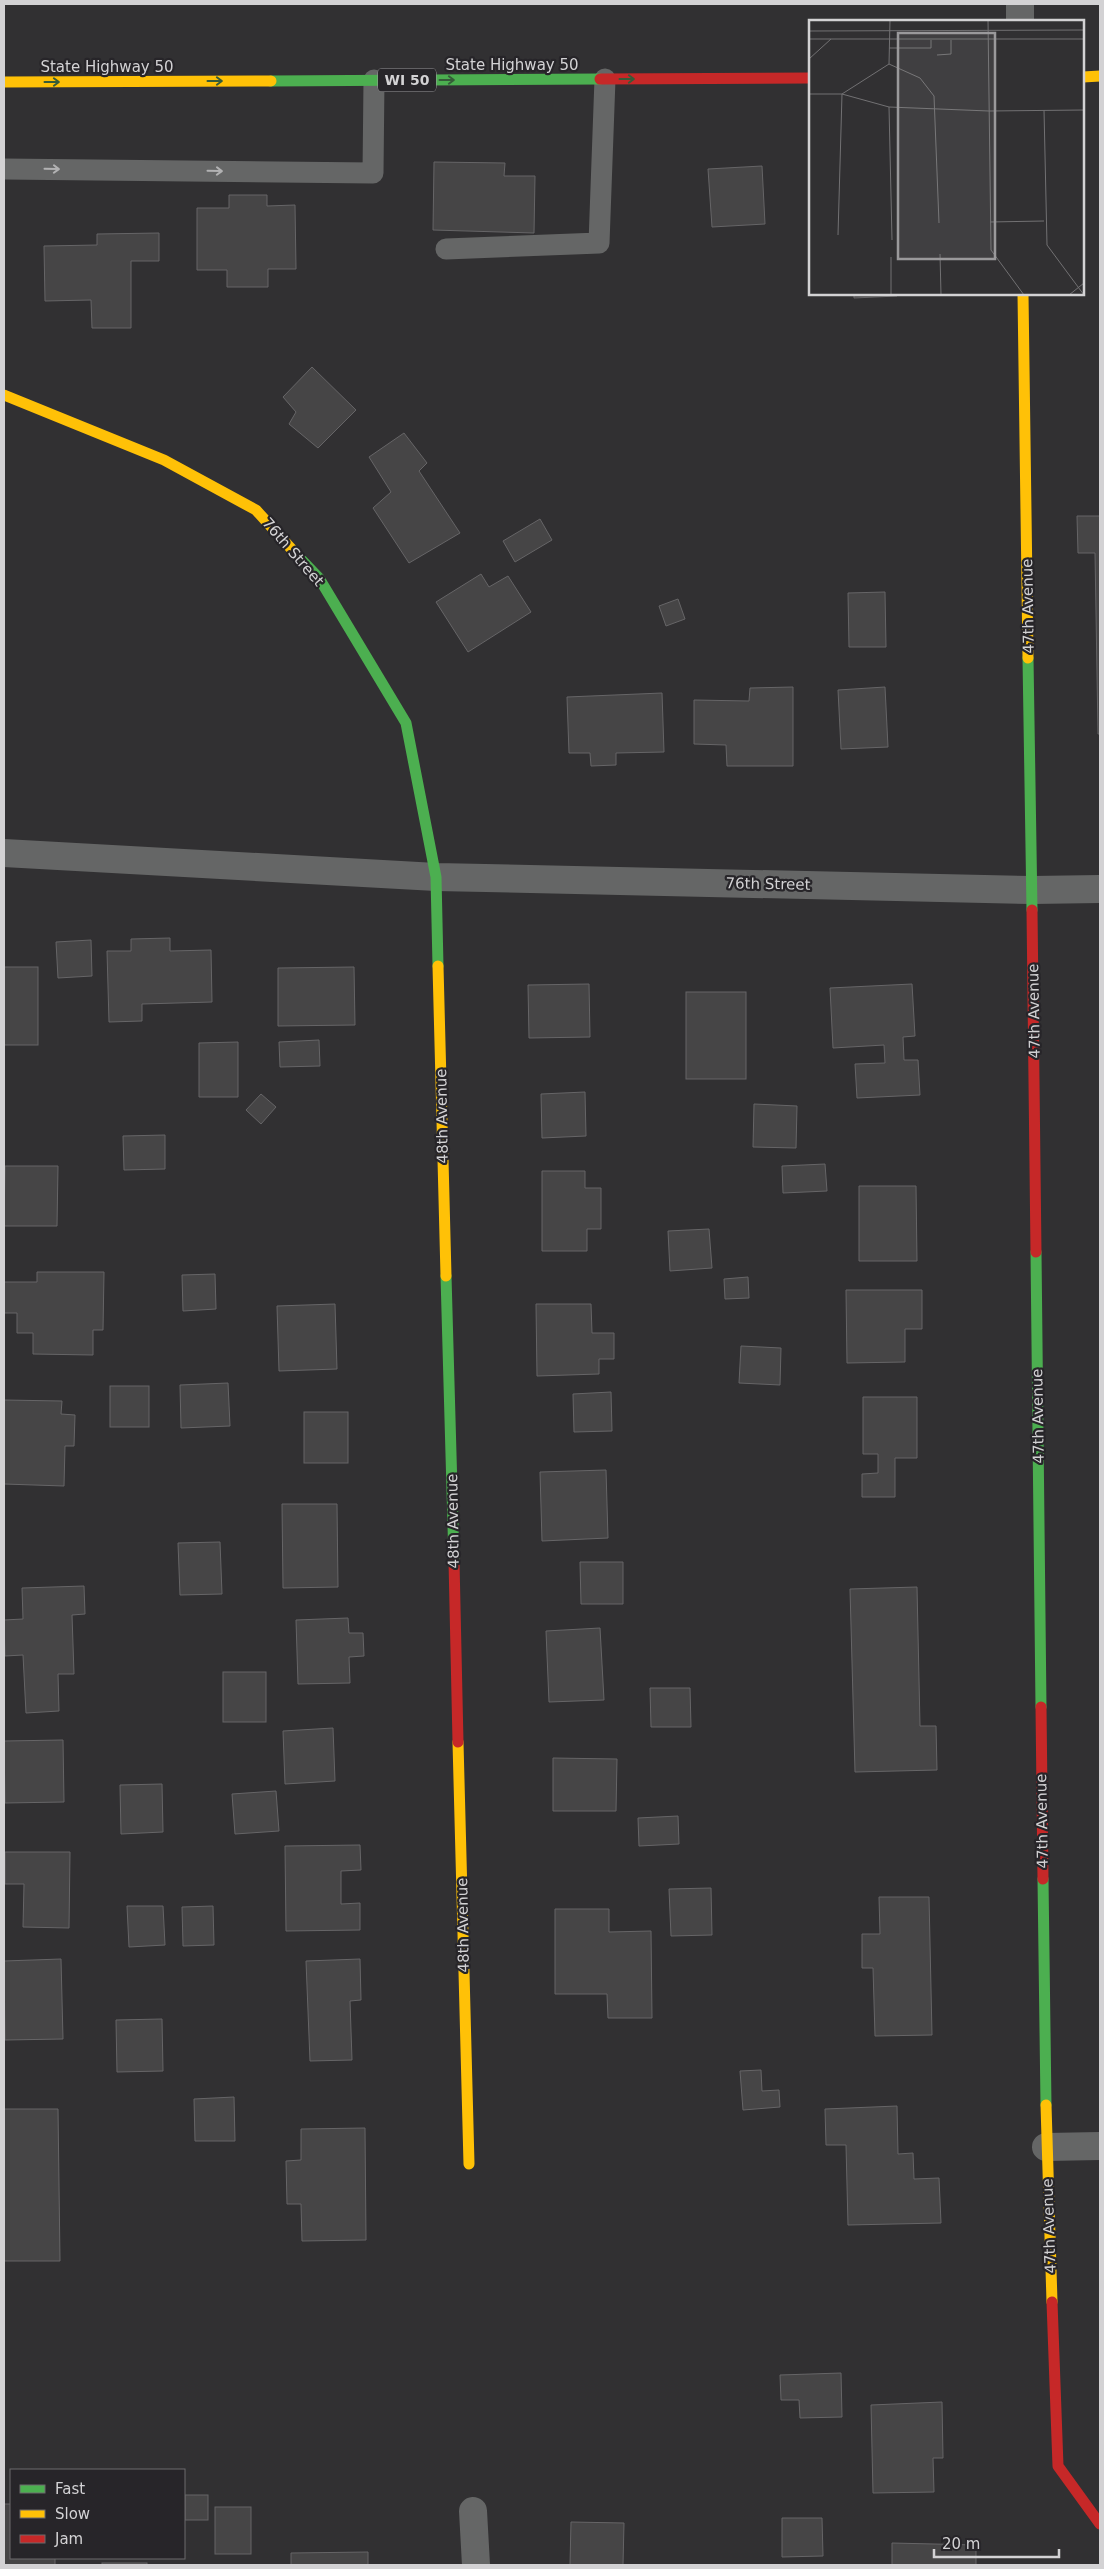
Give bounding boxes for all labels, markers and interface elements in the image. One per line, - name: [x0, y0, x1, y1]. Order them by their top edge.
- inset map: [809, 20, 1084, 295]
- street label: State Highway 50: [445, 56, 579, 74]
- street label: State Highway 50: [40, 58, 174, 76]
- road number: WI 50: [378, 68, 436, 92]
- one-way arrow: [619, 74, 635, 84]
- one-way arrow: [439, 75, 455, 85]
- one-way arrow: [206, 76, 223, 86]
- one-way arrow: [44, 77, 60, 87]
- one-way arrow: [44, 164, 60, 174]
- one-way arrow: [206, 166, 223, 176]
- street label: 76th Street: [258, 514, 328, 590]
- street label: 47th Avenue: [1018, 558, 1038, 654]
- street label: 76th Street: [725, 874, 811, 894]
- street label: 47th Avenue: [1024, 963, 1044, 1059]
- street label: 48th Avenue: [432, 1068, 452, 1164]
- street label: 47th Avenue: [1028, 1368, 1048, 1464]
- street label: 48th Avenue: [443, 1473, 463, 1569]
- street label: 47th Avenue: [1032, 1773, 1052, 1869]
- street label: 48th Avenue: [453, 1877, 473, 1973]
- street label: 47th Avenue: [1038, 2178, 1060, 2274]
- legend: [10, 2469, 185, 2559]
- text: Fast: [55, 2480, 85, 2498]
- text: Slow: [55, 2505, 90, 2523]
- scale bar: [934, 2526, 1059, 2558]
- text: Jam: [54, 2530, 83, 2548]
- text: 20 m: [942, 2535, 980, 2553]

